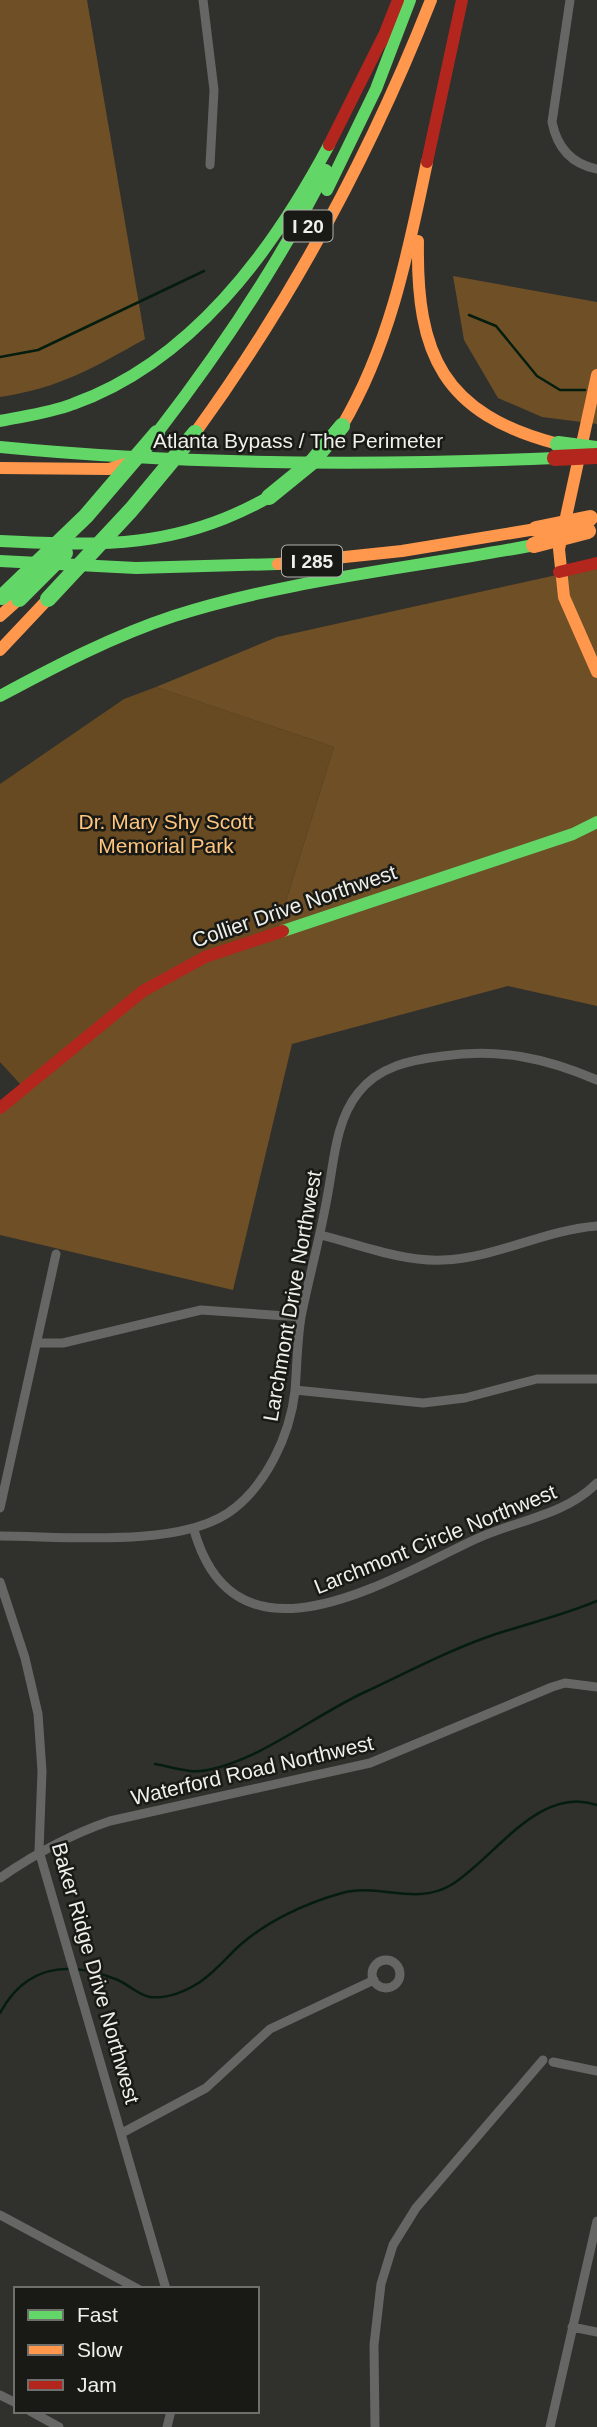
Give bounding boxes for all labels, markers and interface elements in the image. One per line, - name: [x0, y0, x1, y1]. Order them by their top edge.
- road number: I 20: [284, 210, 332, 242]
- street label: Atlanta Bypass / The Perimeter: [153, 429, 443, 452]
- road number: I 285: [282, 546, 342, 576]
- park label: Dr. Mary Shy Scott Memorial Park: [78, 810, 254, 857]
- street label: Collier Drive Northwest: [189, 860, 399, 952]
- street label: Larchmont Drive Northwest: [259, 1169, 325, 1423]
- street label: Larchmont Circle Northwest: [311, 1480, 560, 1598]
- street label: Waterford Road Northwest: [129, 1731, 375, 1809]
- street label: Baker Ridge Drive Northwest: [48, 1840, 144, 2106]
- legend: [14, 2287, 259, 2413]
- text: Fast: [77, 2303, 118, 2326]
- text: Slow: [77, 2338, 123, 2361]
- text: Jam: [77, 2373, 117, 2396]

